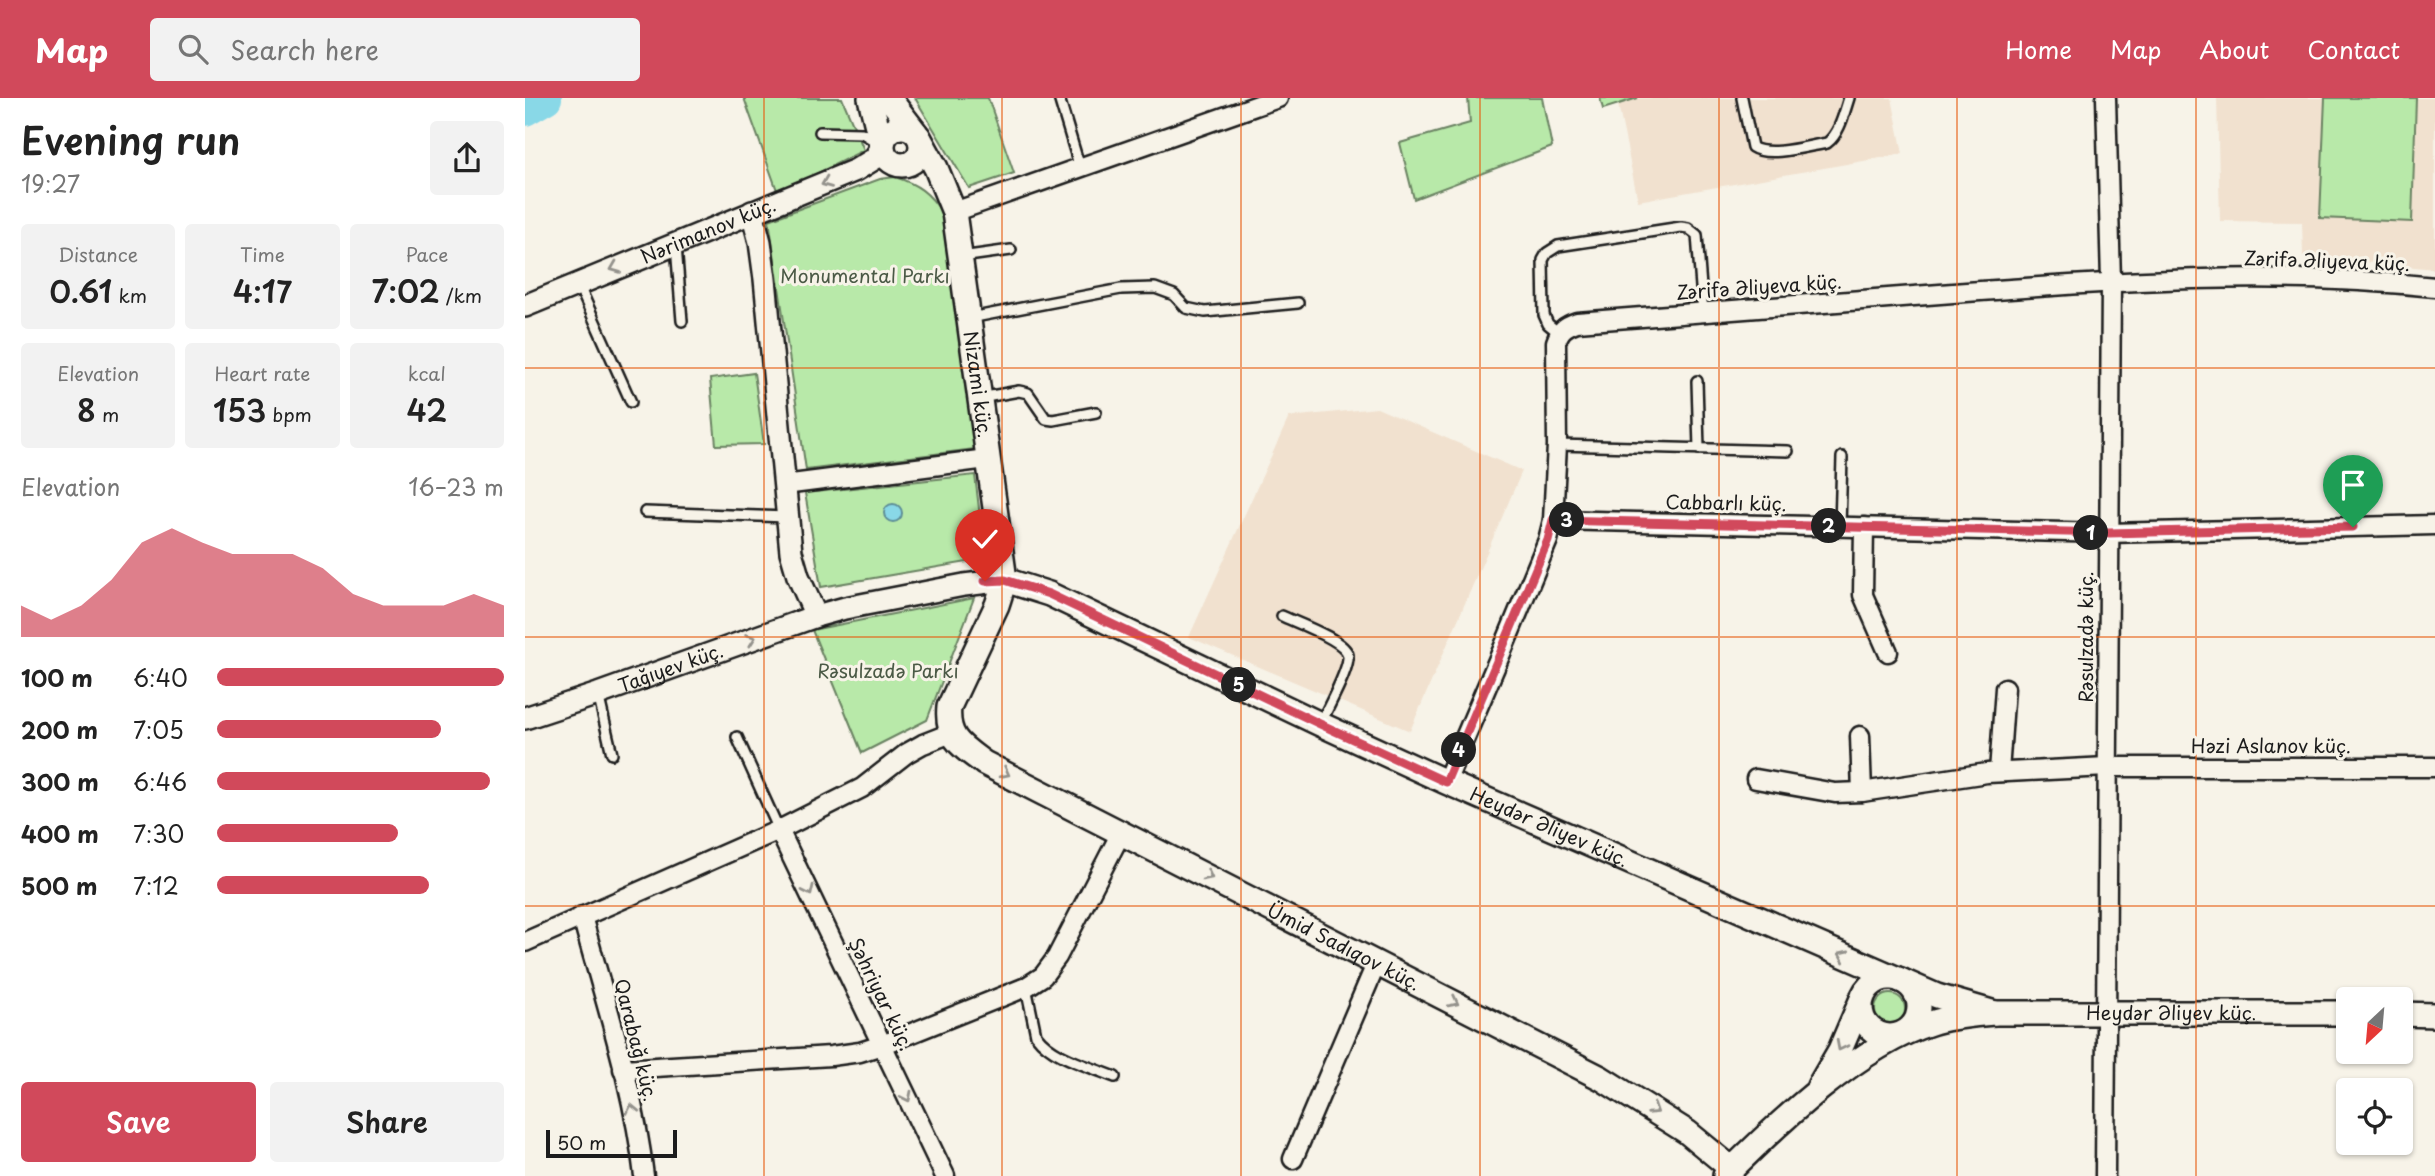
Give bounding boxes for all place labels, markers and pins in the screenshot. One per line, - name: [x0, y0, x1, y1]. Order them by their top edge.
- pin: [2323, 455, 2383, 527]
- pin: 3: [1549, 502, 1585, 538]
- pin: 2: [1811, 508, 1847, 544]
- pin: [955, 509, 1015, 581]
- pin: 1: [2073, 516, 2109, 550]
- pin: 5: [1221, 668, 1257, 702]
- pin: 4: [1441, 732, 1476, 768]

